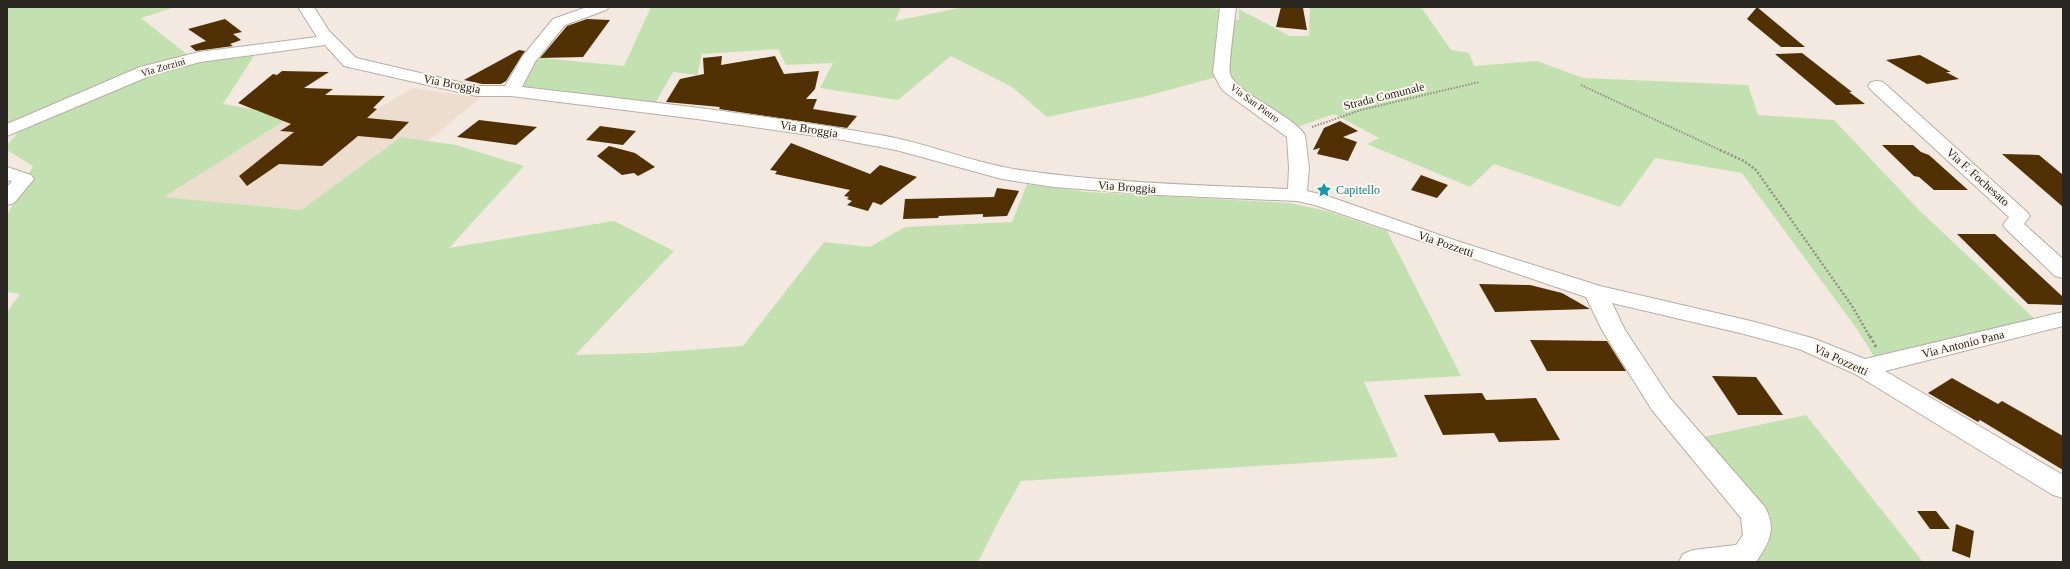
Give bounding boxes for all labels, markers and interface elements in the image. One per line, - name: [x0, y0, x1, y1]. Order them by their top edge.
- street label: Via Zorzini: [139, 55, 187, 79]
- street label: Via Broggia: [422, 72, 483, 97]
- street label: Strada Comunale: [1342, 79, 1426, 113]
- street label: Via San Pietro: [1228, 82, 1282, 124]
- street label: Via Broggia: [779, 118, 840, 141]
- street label: Via F. Fochesato: [1944, 145, 2012, 209]
- street label: Via Broggia: [1097, 178, 1157, 196]
- place icon: Capitello: [1315, 181, 1333, 199]
- place label: Capitello: [1336, 183, 1380, 197]
- street label: Via Pozzetti: [1416, 228, 1476, 260]
- street label: Via Antonio Pana: [1920, 327, 2006, 361]
- street label: Via Pozzetti: [1812, 341, 1871, 379]

